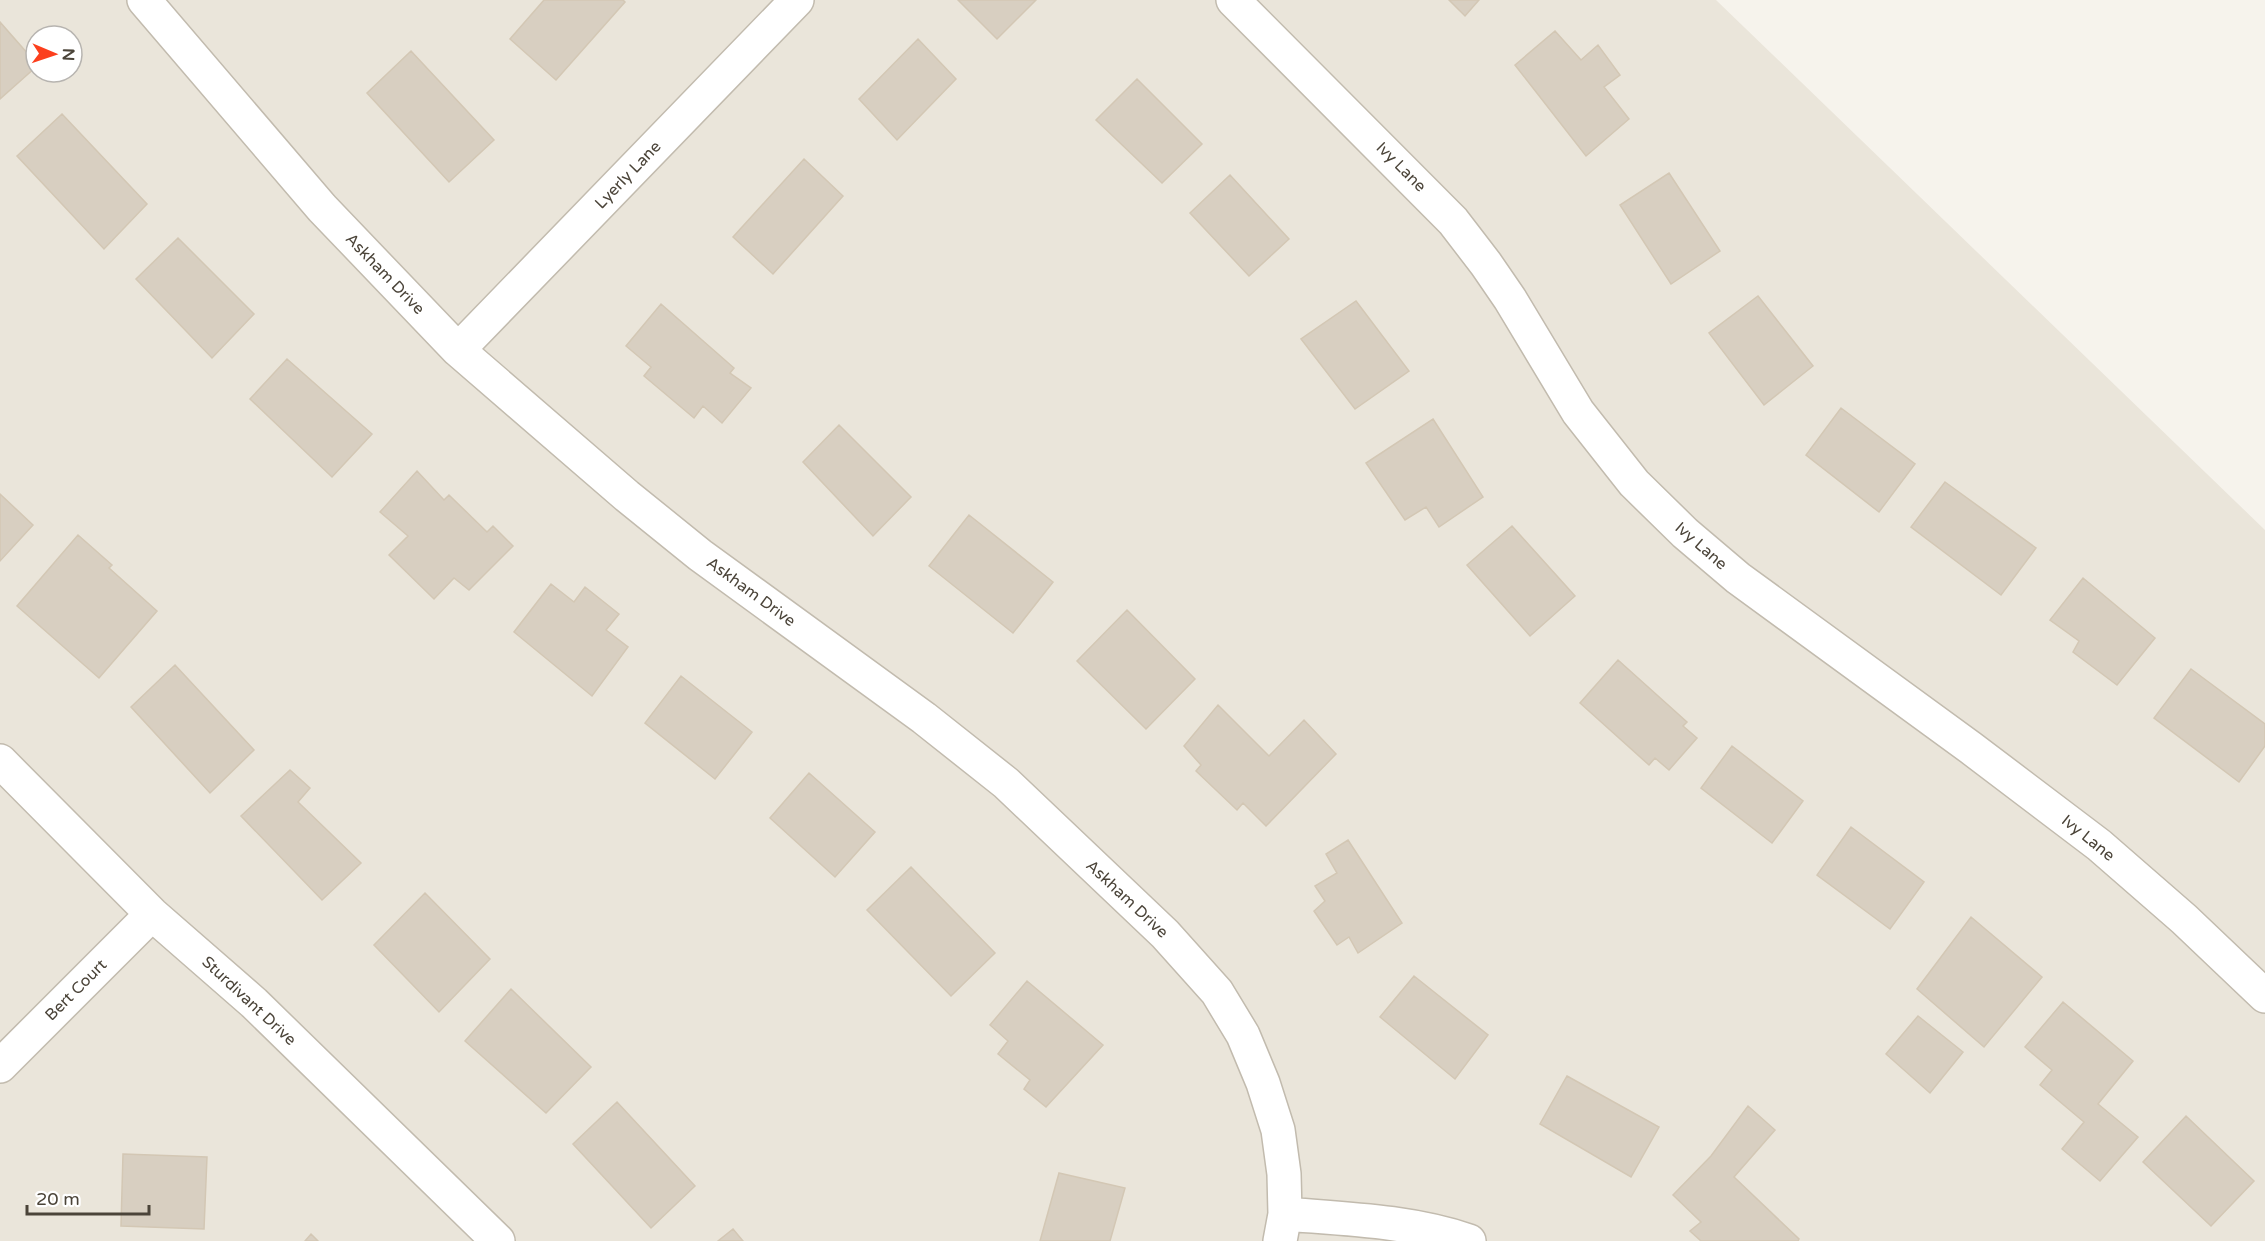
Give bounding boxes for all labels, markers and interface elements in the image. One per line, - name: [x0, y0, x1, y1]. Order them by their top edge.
- north arrow: [24, 24, 84, 84]
- text: N: [58, 48, 78, 61]
- street label: Lyerly Lane: [591, 137, 665, 213]
- street label: Ivy Lane: [1372, 138, 1430, 196]
- street label: Askham Drive: [341, 229, 429, 319]
- street label: Ivy Lane: [1671, 518, 1731, 574]
- street label: Askham Drive: [703, 553, 799, 631]
- street label: Ivy Lane: [2057, 811, 2119, 865]
- street label: Askham Drive: [1082, 856, 1172, 942]
- street label: Sturdivant Drive: [198, 952, 300, 1050]
- street label: Bert Court: [41, 955, 111, 1025]
- scale bar: [27, 1178, 148, 1216]
- text: 20 m: [36, 1188, 80, 1210]

